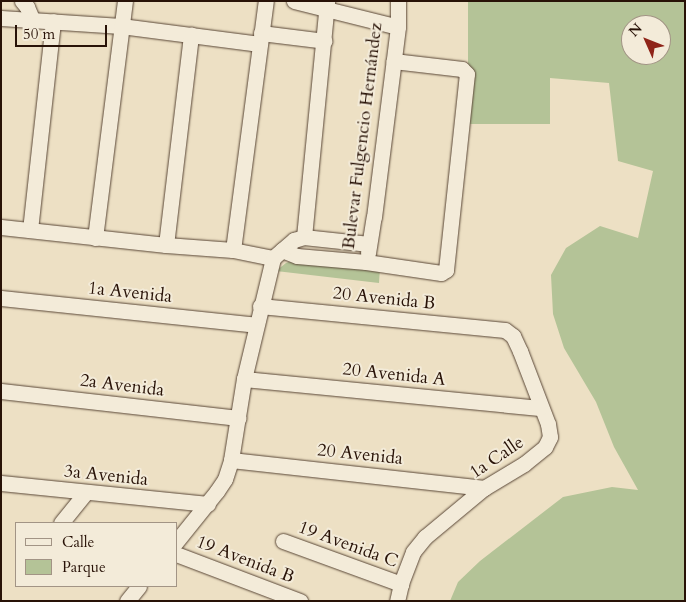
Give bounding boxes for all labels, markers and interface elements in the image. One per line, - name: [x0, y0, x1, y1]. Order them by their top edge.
- scale bar: [18, 15, 110, 47]
- north arrow: [621, 15, 671, 65]
- text: N: [625, 19, 647, 41]
- street label: Bulevar Fulgencio Hernández: [338, 22, 388, 250]
- text: 50 m: [23, 24, 55, 44]
- street label: 1a Avenida: [87, 278, 173, 308]
- street label: 20 Avenida B: [332, 283, 436, 315]
- street label: 20 Avenida A: [341, 359, 447, 391]
- street label: 2a Avenida: [79, 370, 165, 402]
- street label: 1a Calle: [466, 432, 528, 484]
- street label: 20 Avenida: [316, 440, 404, 470]
- street label: 3a Avenida: [63, 461, 149, 491]
- street label: 19 Avenida C: [295, 517, 401, 573]
- legend: [15, 522, 178, 587]
- street label: 19 Avenida B: [193, 531, 297, 589]
- text: Calle: [62, 532, 94, 552]
- text: Parque: [62, 557, 106, 577]

